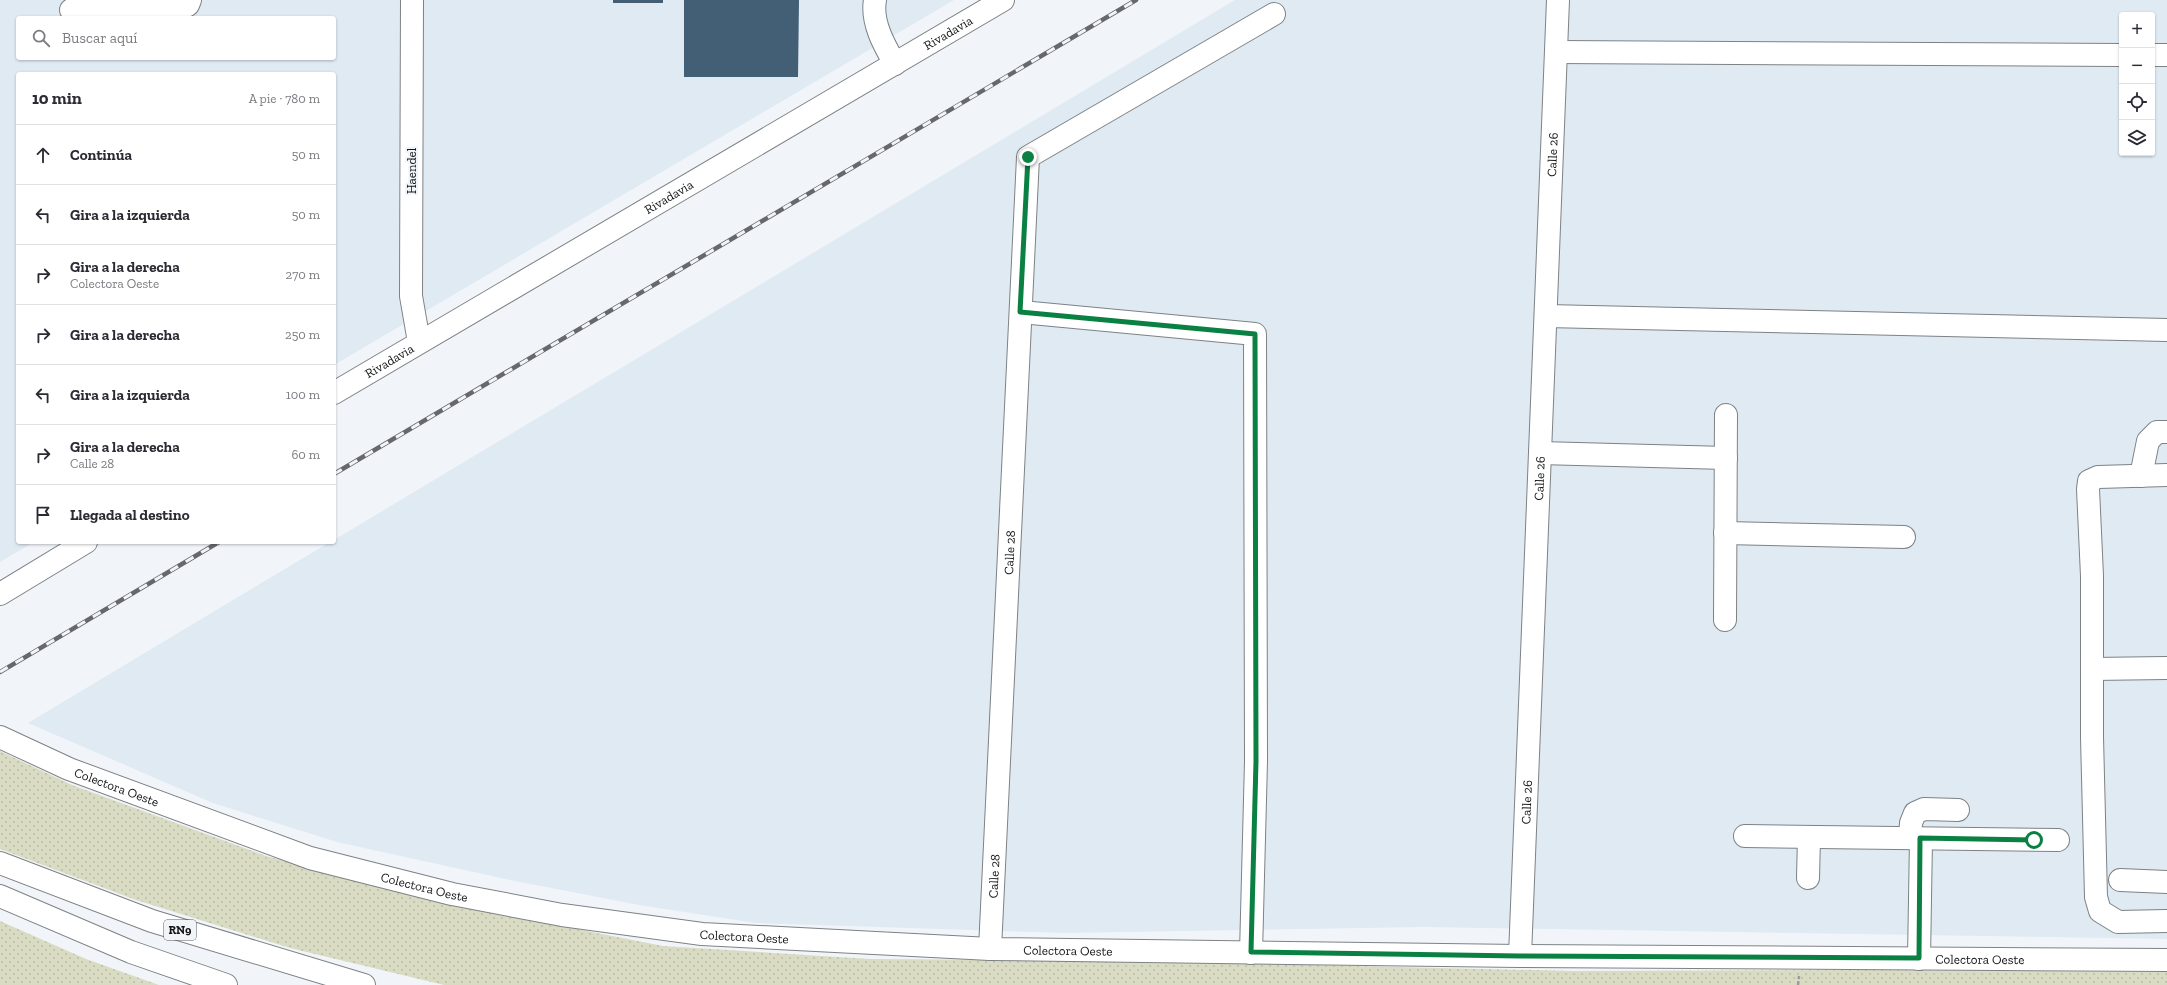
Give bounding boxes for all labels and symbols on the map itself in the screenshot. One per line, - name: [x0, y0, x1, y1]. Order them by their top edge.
- street label: Rivadavia: [921, 12, 976, 53]
- street label: Calle 26: [1544, 132, 1561, 177]
- street label: Haendel: [404, 147, 419, 194]
- route end: [1019, 148, 1037, 166]
- street label: Rivadavia: [642, 176, 697, 217]
- street label: Rivadavia: [362, 340, 417, 381]
- street label: Calle 26: [1531, 456, 1548, 501]
- street label: Calle 28: [1001, 530, 1018, 575]
- street label: Colectora Oeste: [72, 765, 161, 810]
- street label: Calle 26: [1518, 780, 1535, 825]
- route start: [2025, 831, 2043, 849]
- street label: Calle 28: [985, 854, 1003, 899]
- street label: Colectora Oeste: [379, 869, 469, 905]
- road number: RN9: [164, 920, 196, 940]
- street label: Colectora Oeste: [699, 927, 789, 947]
- street label: Colectora Oeste: [1023, 942, 1113, 959]
- street label: Colectora Oeste: [1935, 952, 2024, 967]

